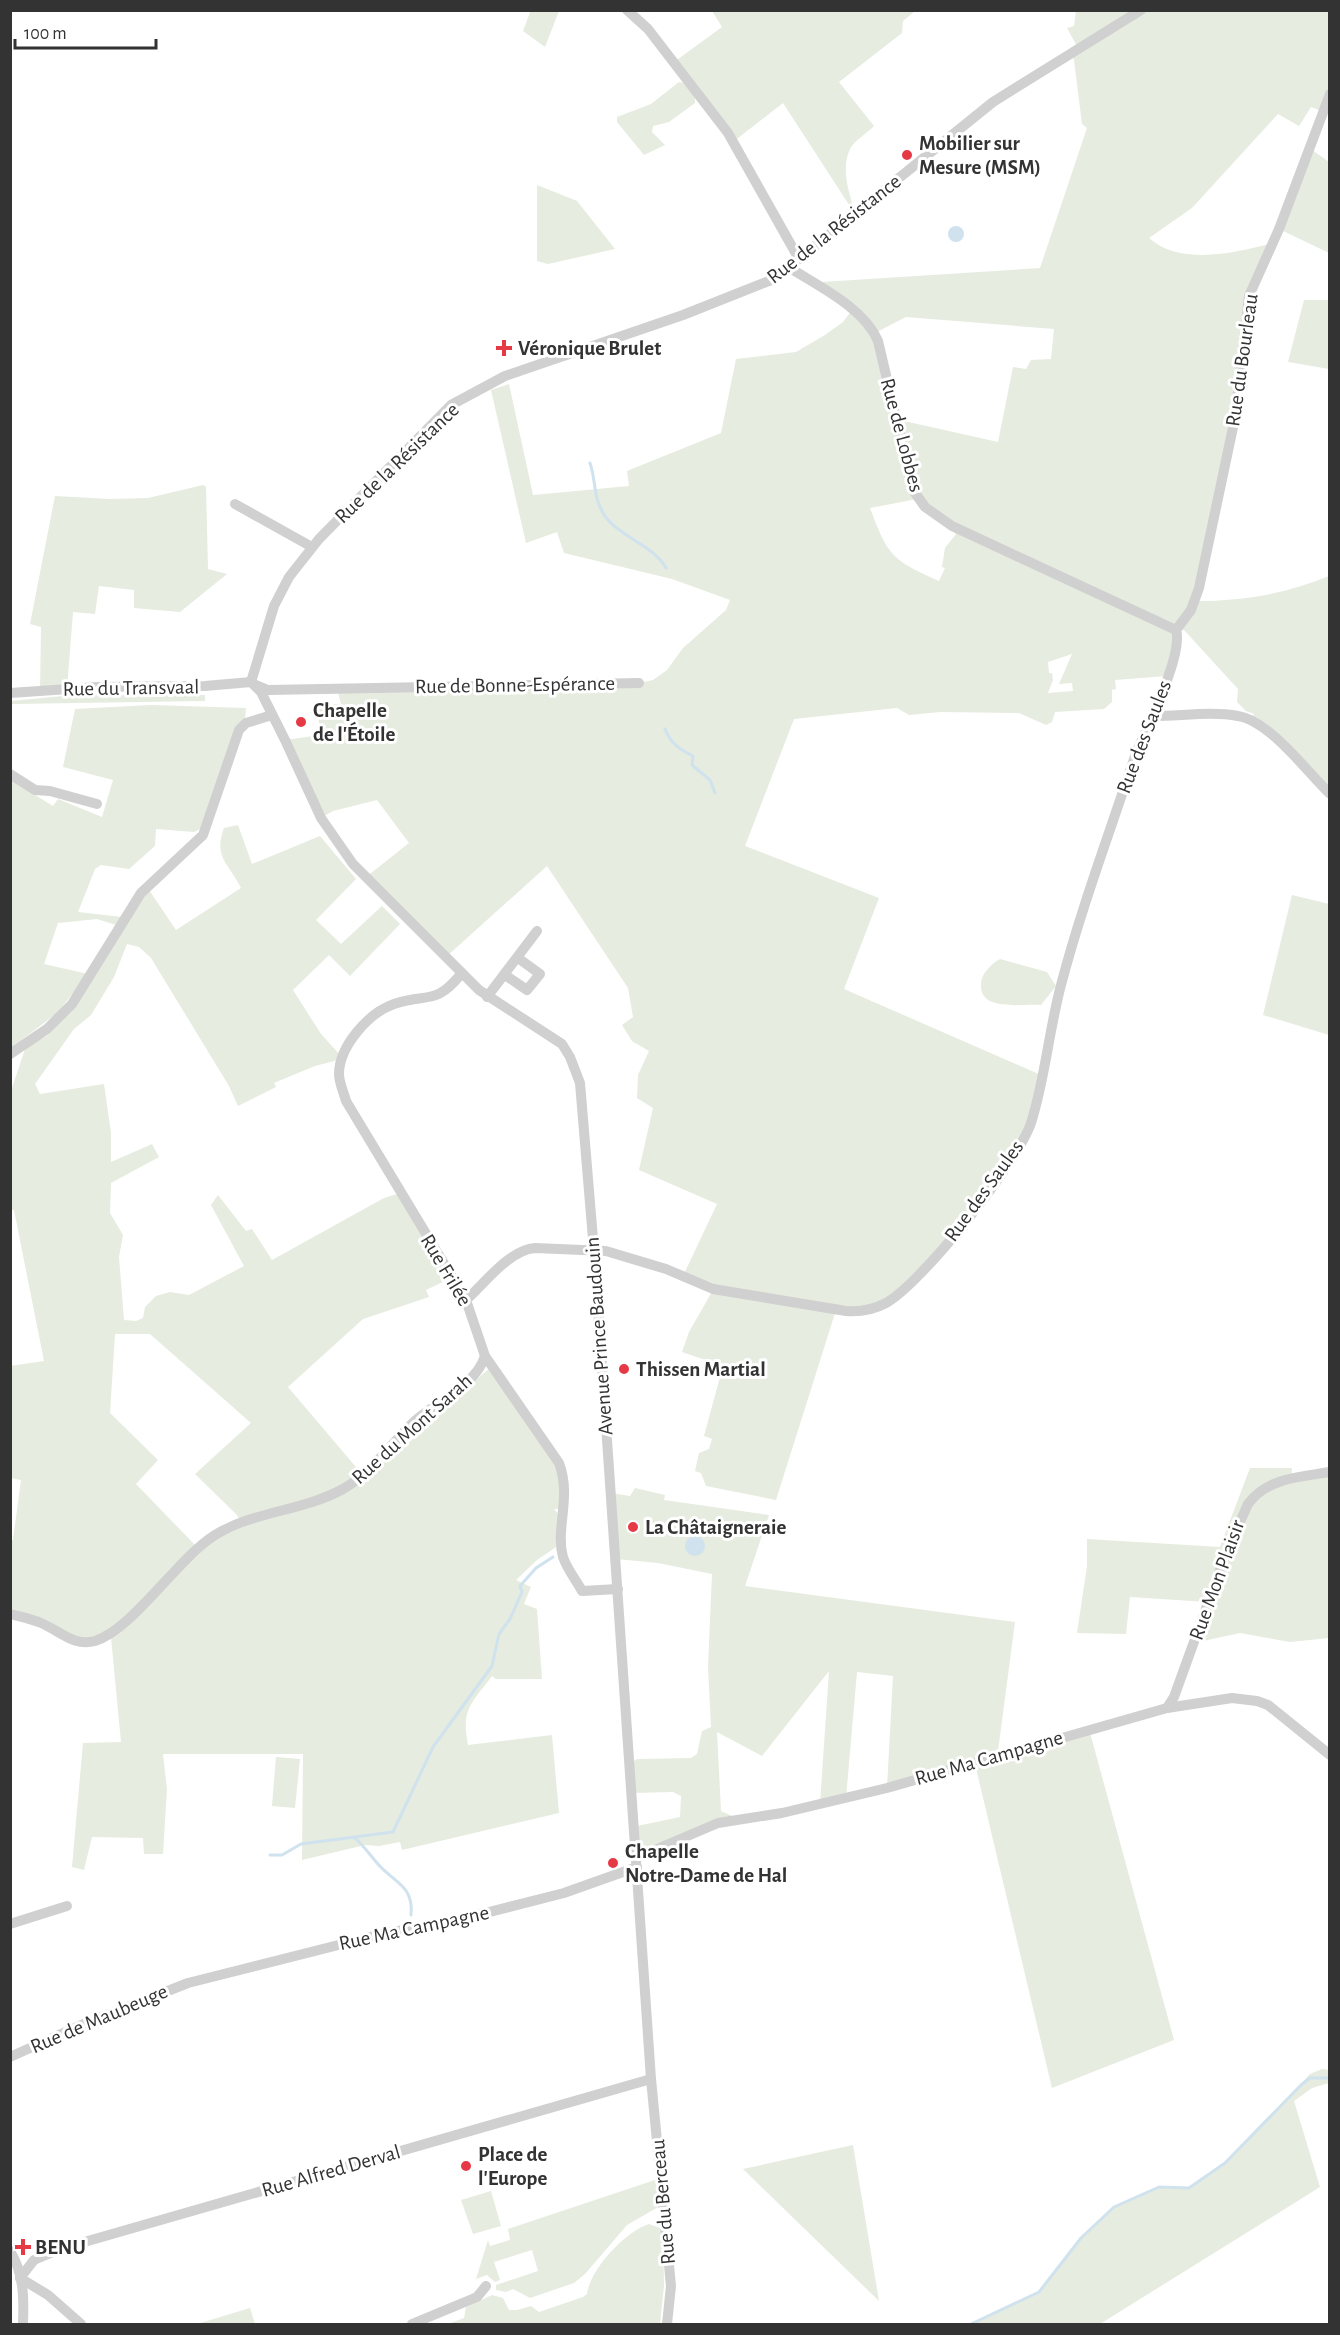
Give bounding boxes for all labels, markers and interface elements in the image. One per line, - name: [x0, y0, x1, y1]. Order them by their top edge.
- scale bar: [15, 12, 156, 50]
- text: 100 m: [24, 25, 67, 43]
- place label: Mobilier sur Mesure (MSM): [919, 133, 1041, 178]
- marker: Mobilier sur Mesure (MSM): [900, 148, 914, 162]
- street label: Rue de la Résistance: [763, 170, 905, 288]
- street label: Rue du Bourleau: [1222, 292, 1262, 428]
- place label: Véronique Brulet: [518, 338, 661, 359]
- marker: Véronique Brulet: [495, 339, 513, 357]
- street label: Rue de Lobbes: [877, 376, 927, 494]
- street label: Rue de la Résistance: [331, 399, 463, 527]
- street label: Rue de Bonne-Espérance: [415, 673, 615, 697]
- street label: Rue du Transvaal: [62, 676, 200, 700]
- street label: Rue des Saules: [1113, 677, 1175, 797]
- place label: Chapelle de l'Étoile: [313, 700, 396, 745]
- marker: Chapelle de l'Étoile: [294, 715, 308, 729]
- street label: Rue des Saules: [940, 1137, 1028, 1245]
- street label: Rue Frilée: [416, 1230, 476, 1310]
- street label: Avenue Prince Baudouin: [582, 1236, 616, 1436]
- place label: Thissen Martial: [636, 1359, 766, 1380]
- marker: Thissen Martial: [617, 1362, 631, 1376]
- street label: Rue du Mont Sarah: [348, 1370, 476, 1488]
- place label: La Châtaigneraie: [645, 1517, 786, 1538]
- street label: Rue Mon Plaisir: [1186, 1517, 1249, 1643]
- marker: La Châtaigneraie: [626, 1520, 640, 1534]
- street label: Rue Ma Campagne: [913, 1727, 1065, 1789]
- place label: Chapelle Notre-Dame de Hal: [625, 1841, 787, 1886]
- marker: Chapelle Notre-Dame de Hal: [606, 1856, 620, 1870]
- street label: Rue Ma Campagne: [337, 1902, 491, 1954]
- street label: Rue de Maubeuge: [27, 1981, 171, 2057]
- street label: Rue du Berceau: [647, 2138, 679, 2266]
- street label: Rue Alfred Derval: [259, 2141, 403, 2201]
- place label: Place de l'Europe: [478, 2144, 547, 2189]
- marker: Place de l'Europe: [459, 2159, 473, 2173]
- place label: BENU: [35, 2237, 86, 2258]
- marker: BENU: [16, 2240, 30, 2254]

